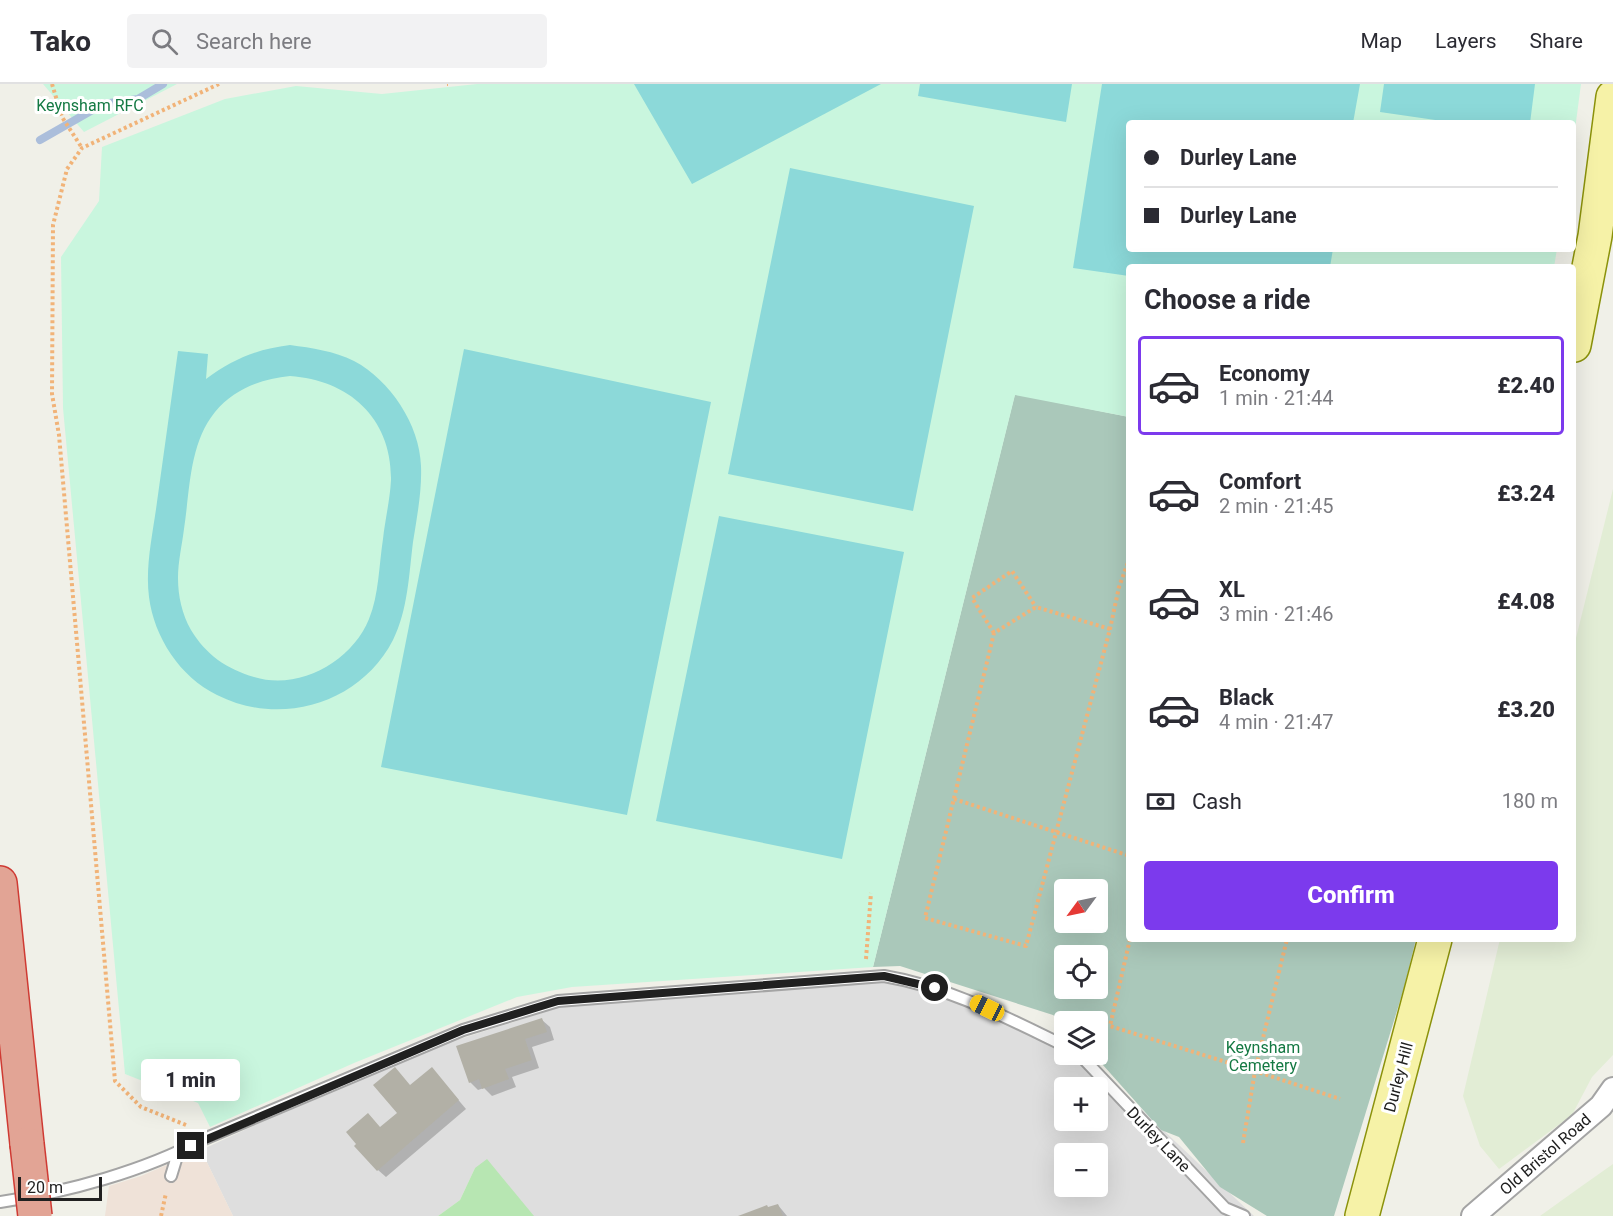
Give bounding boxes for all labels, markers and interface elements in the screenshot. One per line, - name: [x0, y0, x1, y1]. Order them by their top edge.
- search box: [127, 14, 547, 68]
- text: Tako: [30, 25, 91, 58]
- icon: search: [148, 25, 181, 58]
- text: Search here: [196, 29, 312, 54]
- text: Map: [1360, 29, 1402, 53]
- text: Layers: [1435, 29, 1496, 53]
- text: Share: [1529, 29, 1583, 53]
- park label: Keynsham RFC: [36, 96, 144, 115]
- text: Durley Lane: [1180, 145, 1297, 170]
- text: Durley Lane: [1180, 203, 1297, 228]
- text: Choose a ride: [1144, 284, 1310, 316]
- icon: car: [1147, 359, 1201, 413]
- text: Economy: [1219, 361, 1310, 386]
- text: £2.40: [1497, 373, 1555, 398]
- text: 1 min · 21:44: [1219, 386, 1334, 410]
- icon: car: [1147, 467, 1201, 521]
- text: Comfort: [1219, 469, 1301, 494]
- text: £3.24: [1497, 481, 1555, 506]
- text: 2 min · 21:45: [1219, 494, 1334, 518]
- icon: car: [1147, 575, 1201, 629]
- text: XL: [1219, 577, 1245, 602]
- text: £4.08: [1497, 589, 1555, 614]
- text: 3 min · 21:46: [1219, 602, 1334, 626]
- icon: car: [1147, 683, 1201, 737]
- text: Black: [1219, 685, 1274, 710]
- text: £3.20: [1497, 697, 1555, 722]
- text: 4 min · 21:47: [1219, 710, 1334, 734]
- icon: cash: [1144, 785, 1177, 818]
- text: Cash: [1192, 789, 1242, 814]
- text: 180 m: [1502, 789, 1558, 813]
- button: Confirm: [1144, 861, 1558, 930]
- north arrow: [1054, 879, 1108, 933]
- map controls: [1054, 879, 1108, 1197]
- button: locate: [1054, 945, 1108, 999]
- route start: [921, 974, 948, 1001]
- car: [967, 992, 1007, 1024]
- button: layers: [1054, 1011, 1108, 1065]
- park label: Keynsham Cemetery: [1226, 1038, 1300, 1075]
- street label: Durley Hill: [1380, 1040, 1417, 1114]
- callout: 1 min: [142, 1059, 240, 1101]
- text: 1 min: [165, 1068, 216, 1092]
- button: +: [1054, 1077, 1108, 1131]
- street label: Durley Lane: [1123, 1103, 1194, 1176]
- street label: Old Bristol Road: [1496, 1110, 1595, 1199]
- route end: [177, 1132, 204, 1159]
- button: −: [1054, 1143, 1108, 1197]
- scale bar: [18, 1174, 102, 1202]
- text: 20 m: [27, 1178, 63, 1197]

